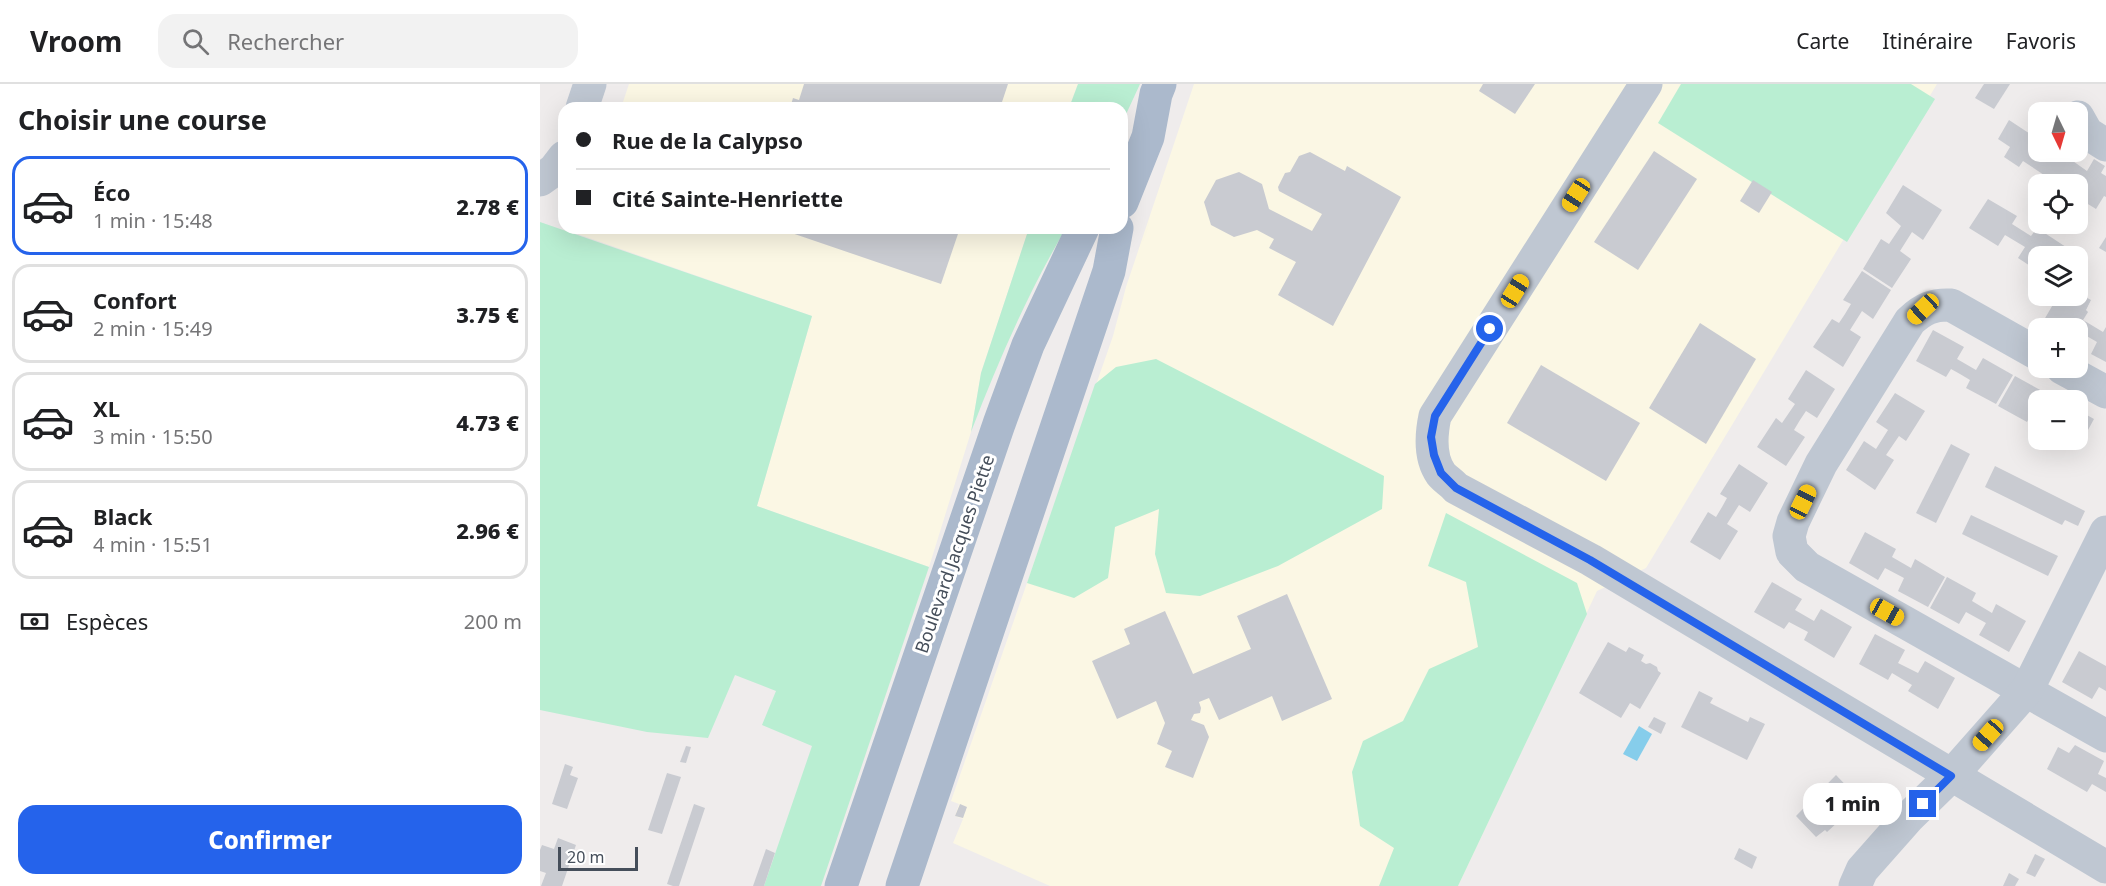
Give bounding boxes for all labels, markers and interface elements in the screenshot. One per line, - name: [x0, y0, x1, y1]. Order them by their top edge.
- search box: [158, 14, 578, 68]
- text: Vroom: [30, 22, 122, 60]
- icon: search: [179, 25, 212, 58]
- text: Rechercher: [227, 26, 344, 56]
- text: Carte: [1796, 27, 1849, 55]
- text: Itinéraire: [1882, 27, 1973, 55]
- text: Favoris: [2006, 27, 2076, 55]
- text: Choisir une course: [18, 101, 267, 138]
- north arrow: [2028, 102, 2088, 162]
- map controls: [2028, 102, 2088, 450]
- text: Rue de la Calypso: [612, 125, 803, 155]
- button: locate: [2028, 174, 2088, 234]
- car: [1559, 175, 1593, 215]
- text: Éco: [93, 177, 130, 207]
- icon: car: [21, 179, 75, 233]
- text: Cité Sainte-Henriette: [612, 183, 843, 213]
- text: 2.78 €: [456, 191, 519, 221]
- text: 1 min · 15:48: [93, 207, 213, 234]
- button: layers: [2028, 246, 2088, 306]
- car: [1498, 271, 1532, 311]
- text: Confort: [93, 285, 177, 315]
- icon: car: [21, 287, 75, 341]
- car: [1904, 290, 1942, 328]
- text: 3.75 €: [456, 299, 519, 329]
- text: 2 min · 15:49: [93, 315, 213, 342]
- route start: [1476, 315, 1503, 342]
- button: +: [2028, 318, 2088, 378]
- button: −: [2028, 390, 2088, 450]
- text: XL: [93, 393, 120, 423]
- icon: car: [21, 395, 75, 449]
- text: 4.73 €: [456, 407, 519, 437]
- text: 3 min · 15:50: [93, 423, 213, 450]
- street label: Boulevard Jacques Piette: [909, 451, 999, 656]
- car: [1787, 482, 1819, 522]
- text: Black: [93, 501, 152, 531]
- icon: car: [21, 503, 75, 557]
- text: 2.96 €: [456, 515, 519, 545]
- text: 4 min · 15:51: [93, 531, 213, 558]
- car: [1867, 595, 1907, 629]
- icon: cash: [18, 605, 51, 638]
- text: Espèces: [66, 606, 148, 636]
- text: 200 m: [464, 608, 522, 635]
- car: [1969, 716, 2007, 754]
- callout: 1 min: [1803, 783, 1902, 825]
- text: 1 min: [1825, 790, 1880, 817]
- route end: [1909, 790, 1936, 817]
- button: Confirmer: [18, 805, 522, 874]
- scale bar: [558, 844, 638, 872]
- text: 20 m: [567, 846, 604, 868]

